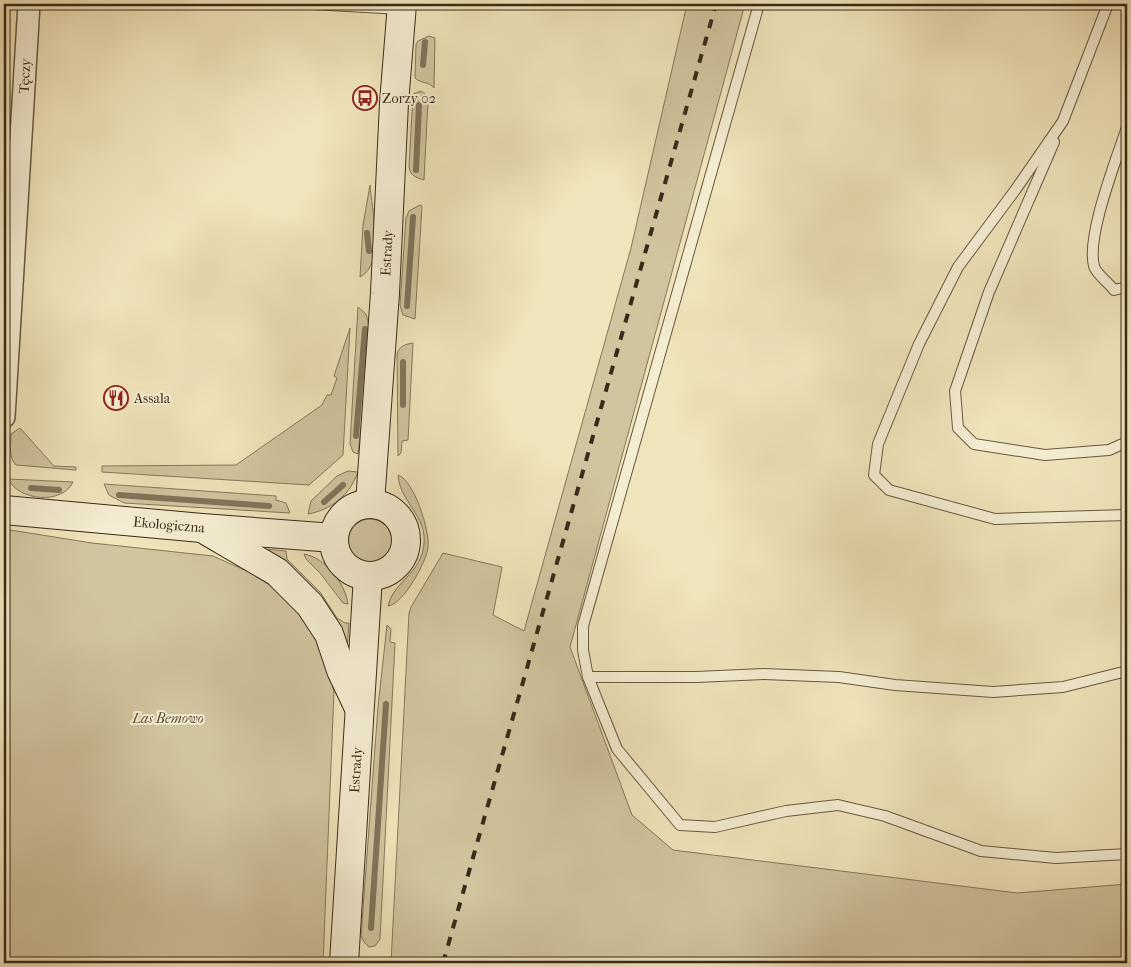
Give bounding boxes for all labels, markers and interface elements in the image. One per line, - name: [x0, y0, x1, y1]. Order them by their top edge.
- street label: Tęczy: [16, 58, 34, 94]
- bus stop icon: Zorzy 02: [352, 85, 378, 111]
- place label: Zorzy 02: [382, 90, 436, 107]
- street label: Estrady: [377, 229, 397, 276]
- restaurant icon: Assala: [103, 385, 129, 411]
- place label: Assala: [133, 390, 171, 407]
- street label: Ekologiczna: [132, 513, 206, 537]
- park label: Las Bemowo: [131, 710, 204, 727]
- street label: Estrady: [346, 746, 366, 794]

